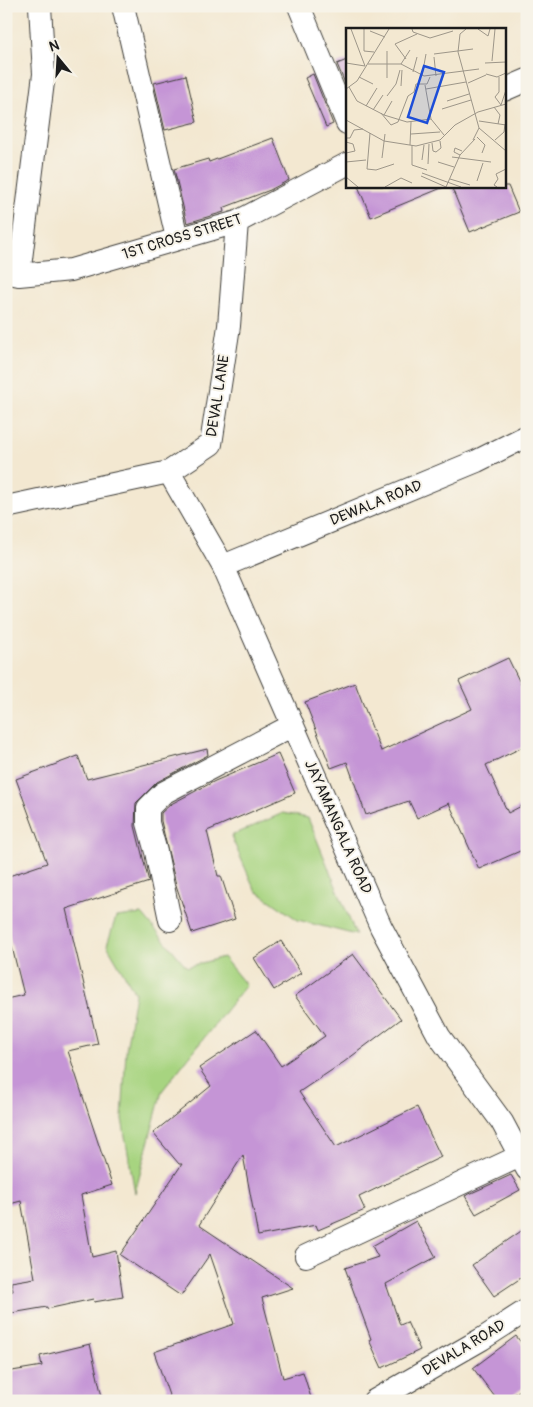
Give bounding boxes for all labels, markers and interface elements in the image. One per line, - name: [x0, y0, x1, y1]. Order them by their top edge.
- inset map: [346, 28, 506, 188]
- north arrow: [32, 32, 82, 82]
- text: N: [47, 37, 61, 56]
- street label: 1ST CROSS STREET: [120, 210, 244, 264]
- street label: DEVAL LANE: [202, 354, 234, 438]
- street label: DEWALA ROAD: [327, 476, 425, 530]
- street label: JAYAMANGALA ROAD: [300, 757, 376, 897]
- street label: DEVALA ROAD: [419, 1316, 509, 1380]

